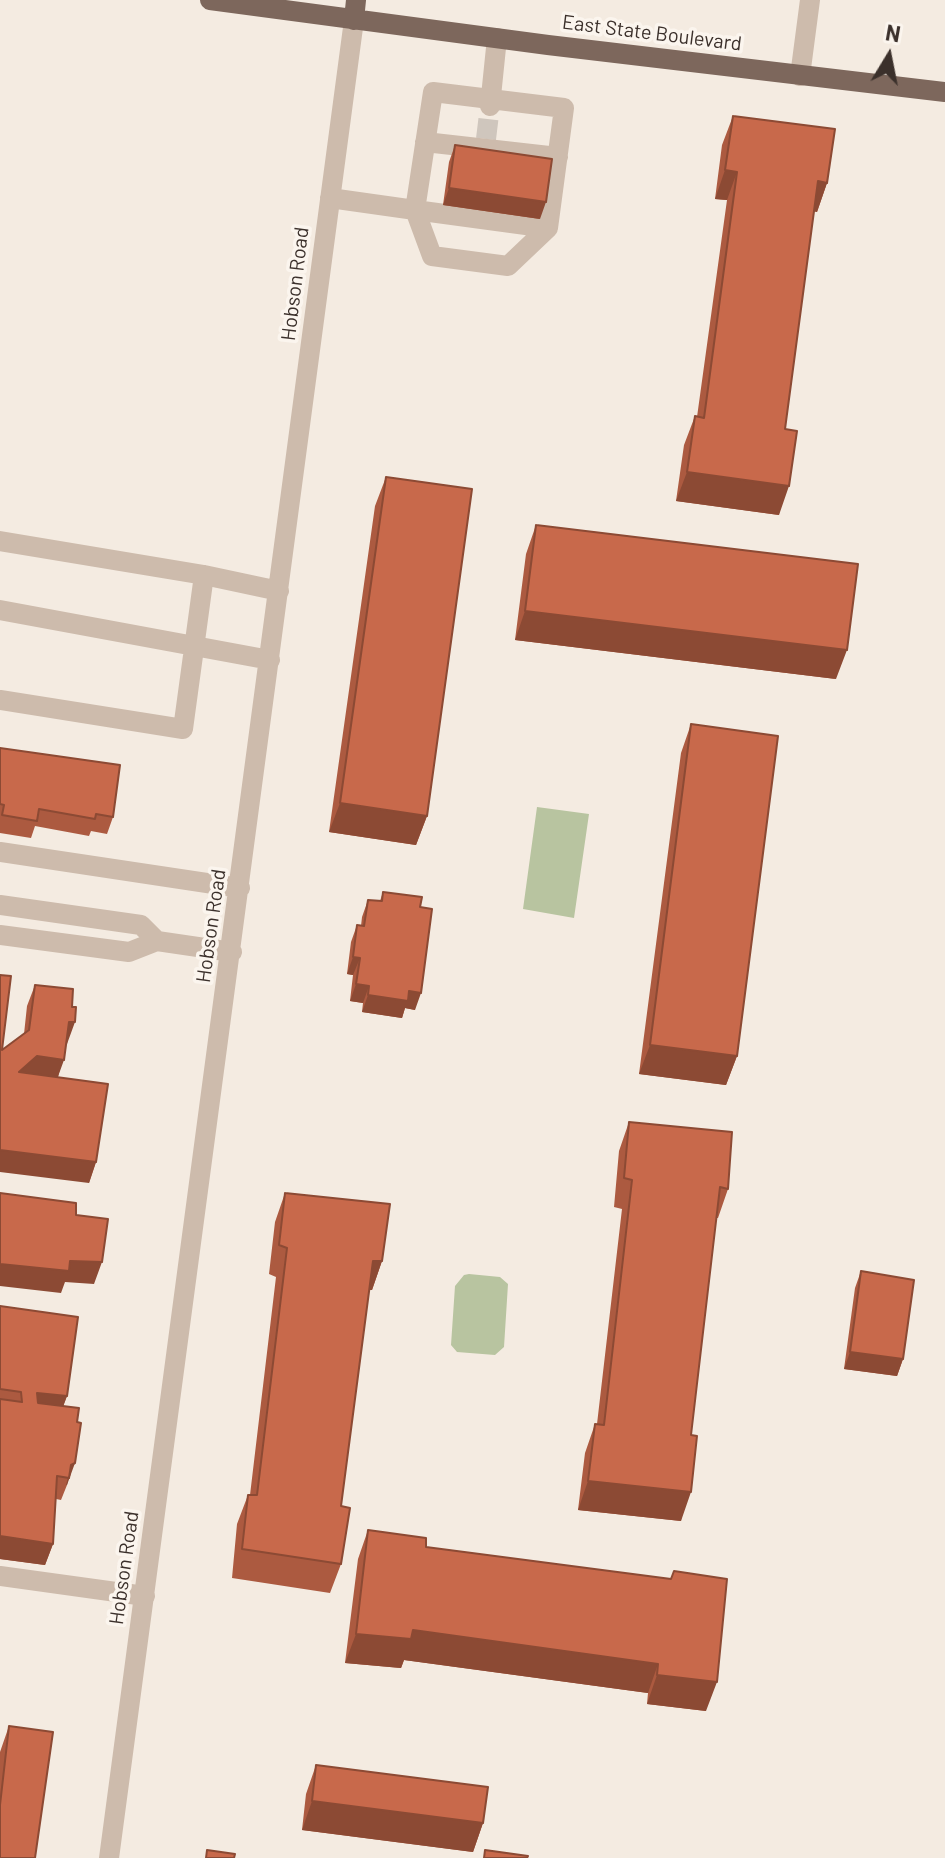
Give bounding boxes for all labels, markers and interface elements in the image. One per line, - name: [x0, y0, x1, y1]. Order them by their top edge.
- street label: East State Boulevard: [561, 10, 743, 56]
- north arrow: [849, 16, 929, 96]
- text: N: [884, 18, 903, 46]
- street label: Hobson Road: [276, 226, 314, 342]
- street label: Hobson Road: [191, 868, 231, 984]
- street label: Hobson Road: [104, 1510, 144, 1626]

